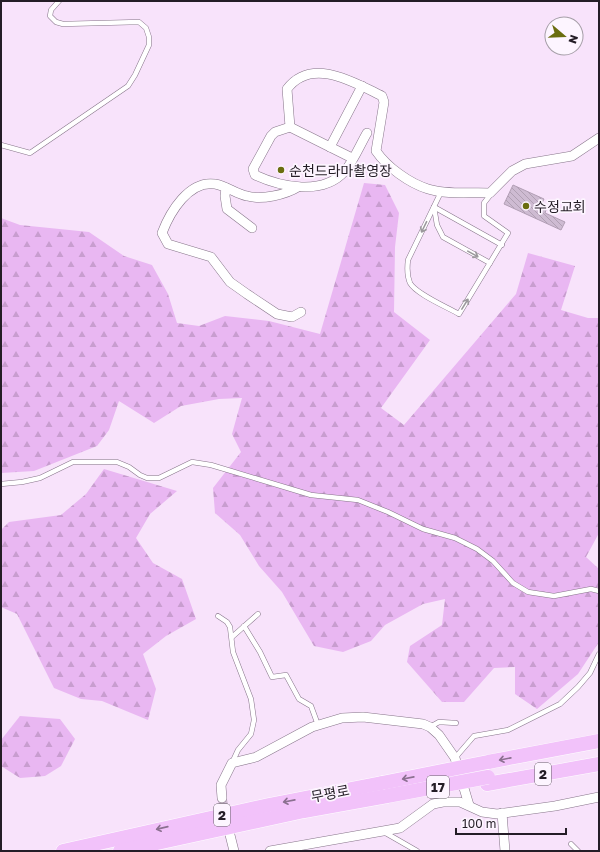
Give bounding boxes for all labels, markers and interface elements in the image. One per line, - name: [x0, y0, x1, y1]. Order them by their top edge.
- north arrow: [544, 16, 584, 56]
- text: N: [566, 33, 581, 45]
- place label: 순천드라마촬영장: [289, 162, 392, 179]
- marker: 순천드라마촬영장: [276, 165, 286, 175]
- place label: 수정교회: [534, 198, 586, 215]
- marker: 수정교회: [521, 201, 531, 211]
- one-way arrow: [420, 220, 427, 232]
- one-way arrow: [467, 250, 479, 258]
- one-way arrow: [461, 299, 469, 310]
- one-way arrow: [499, 755, 512, 763]
- road number: 2: [535, 763, 551, 785]
- one-way arrow: [402, 774, 415, 782]
- road number: 17: [427, 776, 449, 798]
- street label: 무평로: [309, 781, 351, 805]
- one-way arrow: [283, 797, 296, 805]
- road number: 2: [214, 804, 230, 826]
- scale bar: [456, 810, 566, 836]
- text: 100 m: [462, 816, 496, 831]
- one-way arrow: [156, 824, 169, 832]

